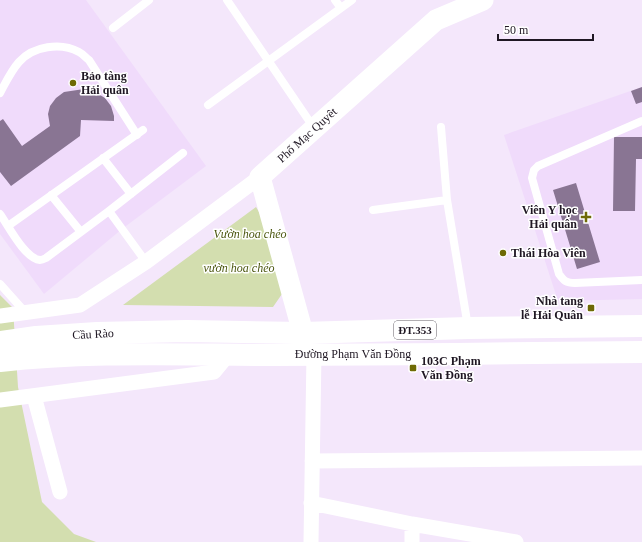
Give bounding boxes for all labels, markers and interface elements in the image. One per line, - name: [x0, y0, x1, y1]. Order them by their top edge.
- scale bar: [498, 16, 593, 42]
- text: 50 m: [504, 23, 529, 37]
- place label: Bảo tàng Hải quân: [81, 69, 129, 97]
- marker: Bảo tàng Hải quân: [68, 78, 78, 88]
- street label: Phố Mạc Quyêt: [274, 104, 340, 165]
- place label: Viên Y học Hải quân: [522, 203, 578, 231]
- marker: Viên Y học Hải quân: [580, 211, 592, 223]
- park label: Vườn hoa chéo: [214, 227, 286, 241]
- place label: Thái Hòa Viên: [511, 246, 586, 260]
- marker: Thái Hòa Viên: [498, 248, 508, 258]
- park label: vườn hoa chéo: [204, 261, 274, 275]
- place label: Nhà tang lễ Hải Quân: [521, 294, 583, 322]
- marker: Nhà tang lễ Hải Quân: [586, 303, 596, 313]
- road number: ĐT.353: [394, 321, 436, 339]
- street label: Cầu Rào: [72, 326, 114, 342]
- street label: Đường Phạm Văn Đồng: [295, 347, 411, 361]
- place label: 103C Phạm Văn Đồng: [421, 354, 481, 382]
- marker: 103C Phạm Văn Đồng: [408, 363, 418, 373]

